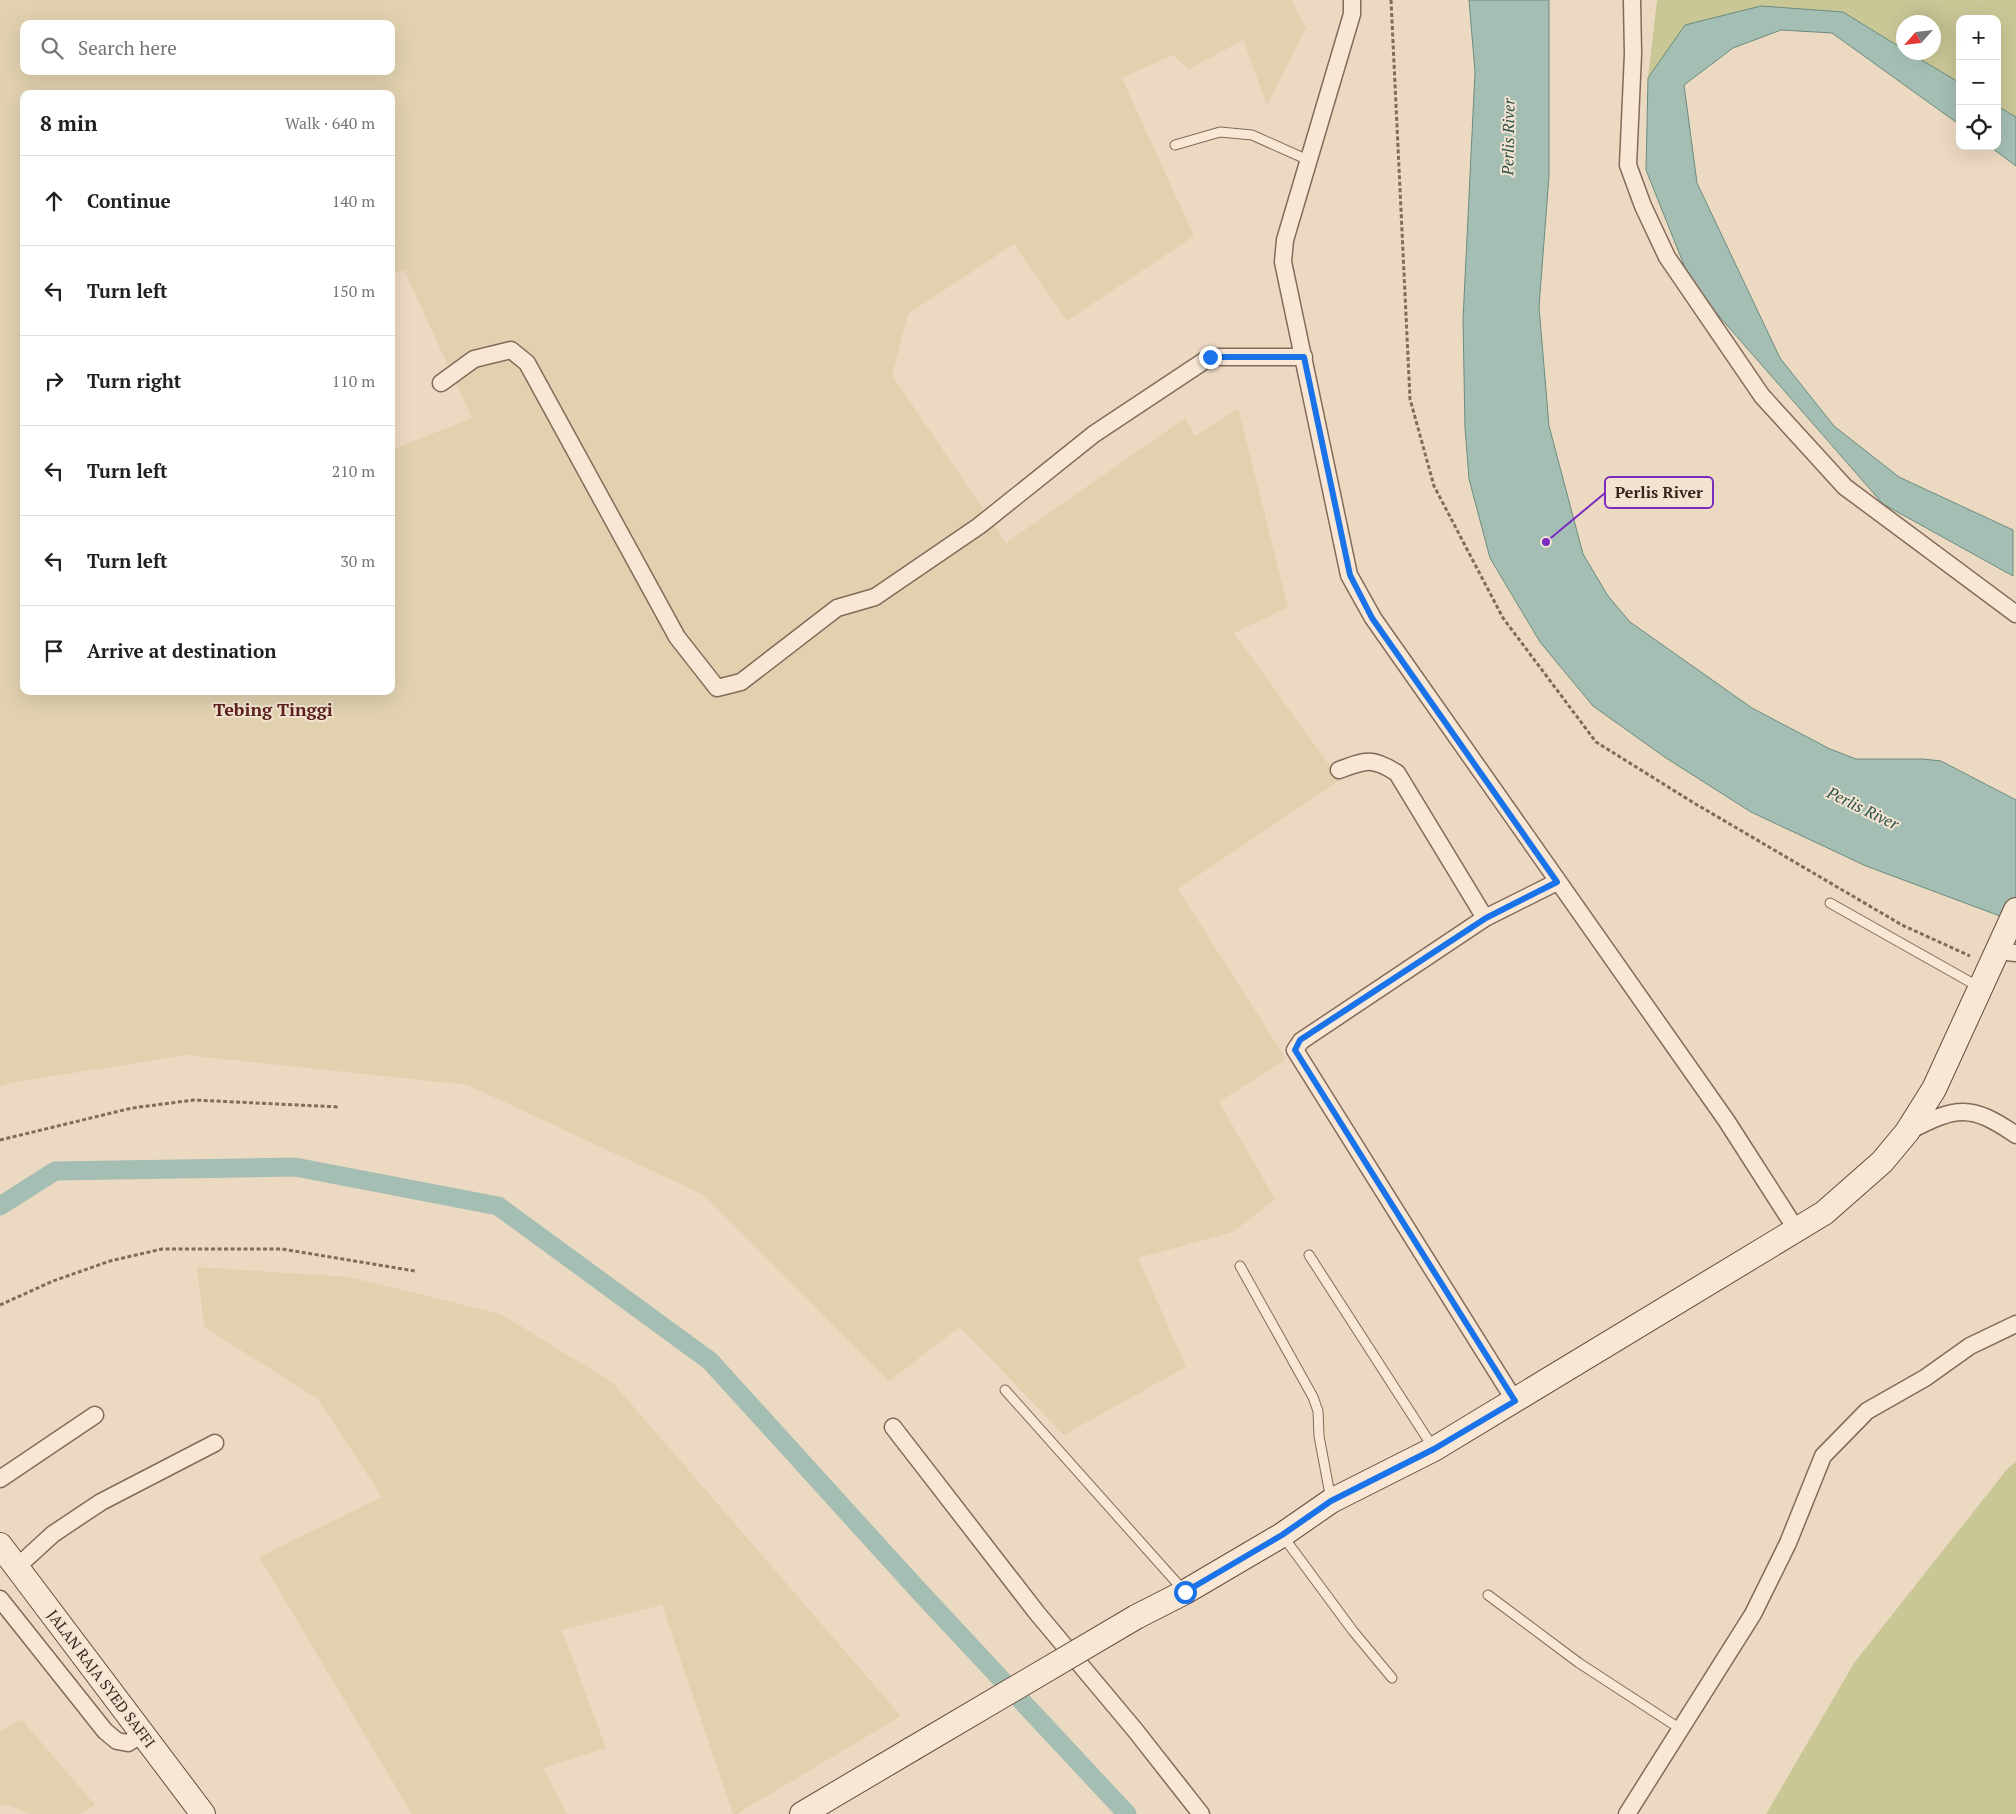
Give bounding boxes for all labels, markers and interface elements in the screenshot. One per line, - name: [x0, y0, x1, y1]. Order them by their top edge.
- north arrow: [1896, 15, 1941, 60]
- map controls: [1956, 15, 2001, 150]
- button: +: [1956, 15, 2001, 60]
- search box: [20, 20, 395, 75]
- icon: search: [38, 34, 66, 62]
- text: Search here: [78, 35, 177, 60]
- button: −: [1956, 60, 2001, 105]
- water label: Perlis River: [1496, 98, 1520, 177]
- button: locate: [1956, 105, 2001, 150]
- text: 8 min: [40, 109, 97, 137]
- text: Walk · 640 m: [285, 112, 375, 134]
- icon: ahead: [40, 187, 68, 215]
- text: Continue: [87, 188, 171, 213]
- text: 140 m: [332, 190, 375, 212]
- icon: left: [40, 277, 68, 305]
- text: Turn left: [87, 278, 168, 303]
- text: 150 m: [332, 280, 375, 302]
- route end: [1199, 346, 1222, 369]
- icon: right: [40, 367, 68, 395]
- text: Turn right: [87, 368, 181, 393]
- text: 110 m: [332, 370, 375, 392]
- icon: left: [40, 457, 68, 485]
- text: Turn left: [87, 458, 168, 483]
- text: 210 m: [332, 460, 375, 482]
- callout: Perlis River: [1605, 477, 1713, 508]
- text: Perlis River: [1615, 481, 1703, 503]
- icon: left: [40, 547, 68, 575]
- text: Turn left: [87, 548, 168, 573]
- text: 30 m: [340, 550, 375, 572]
- icon: arrive: [40, 637, 68, 665]
- text: Arrive at destination: [87, 638, 276, 663]
- district label: Tebing Tinggi: [213, 697, 333, 721]
- water label: Perlis River: [1823, 781, 1903, 835]
- route start: [1174, 1581, 1197, 1604]
- street label: JALAN RAJA SYED SAFFI: [43, 1605, 160, 1751]

